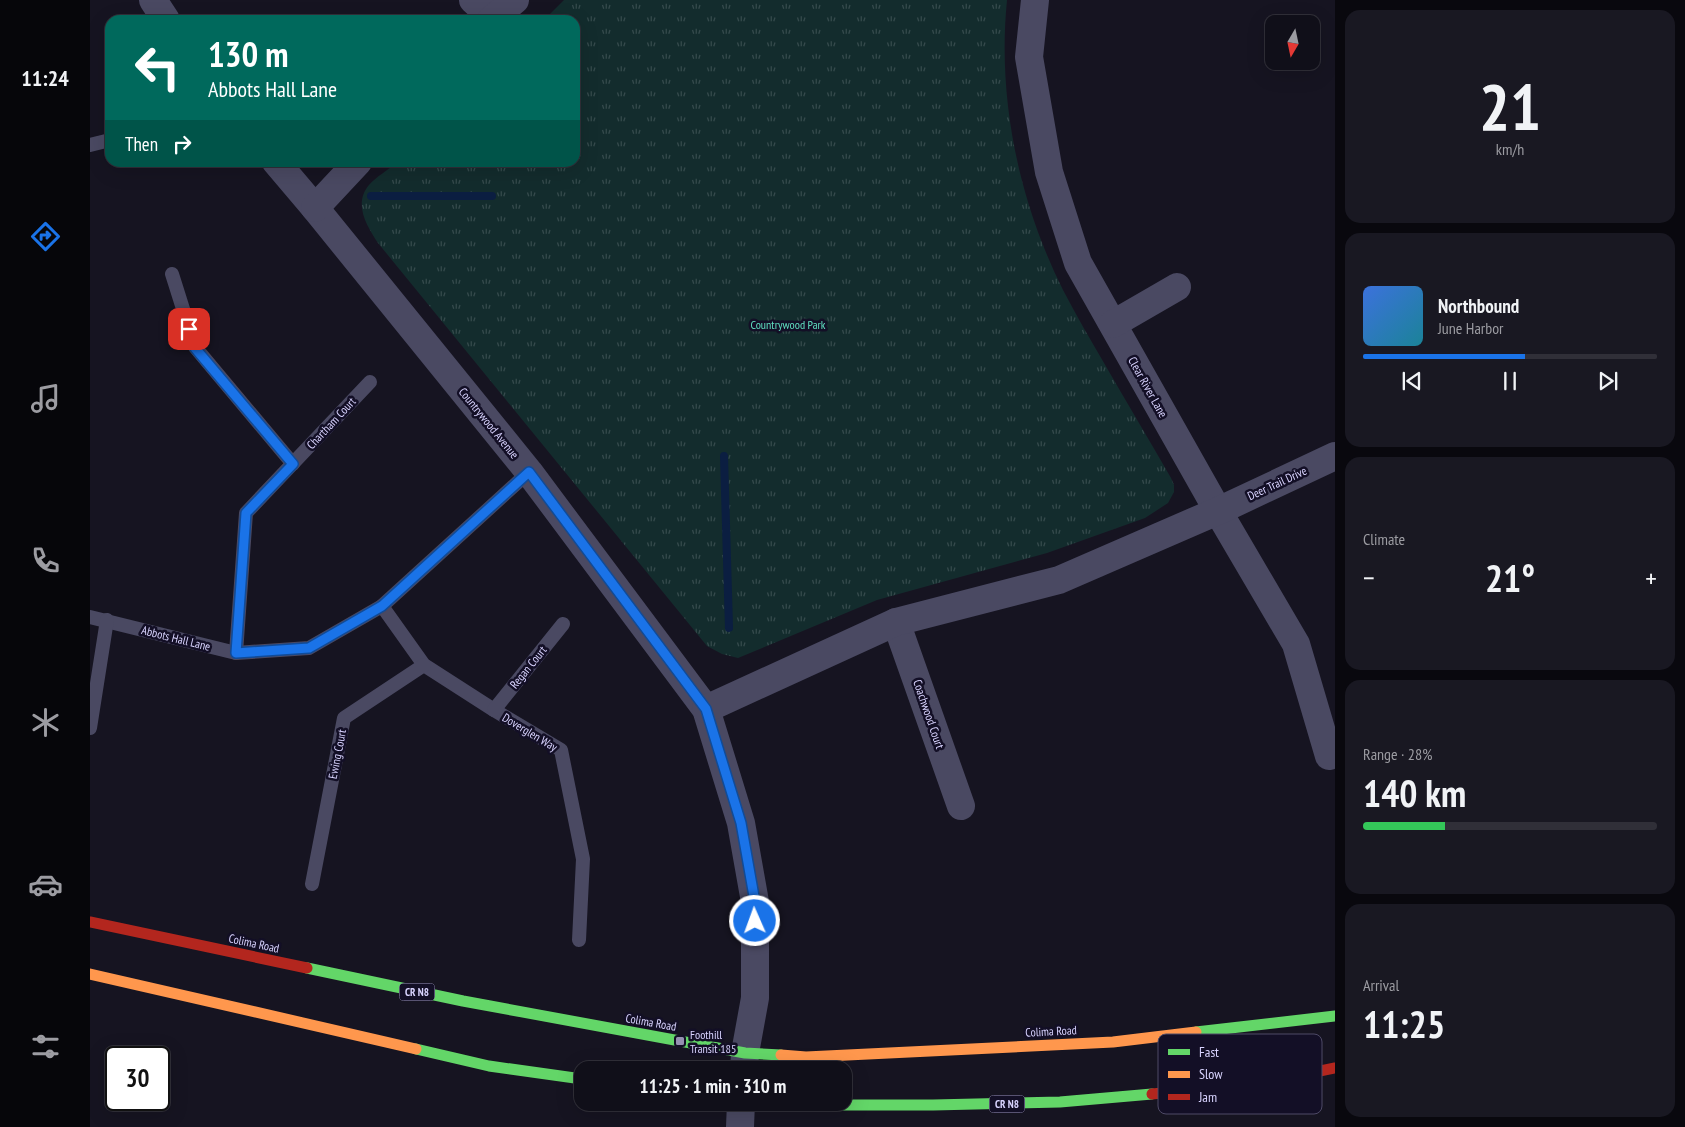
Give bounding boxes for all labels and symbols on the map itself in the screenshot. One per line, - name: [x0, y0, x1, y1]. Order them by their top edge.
- north arrow: [1265, 15, 1320, 70]
- pin: [168, 308, 210, 350]
- park label: Countrywood Park: [751, 317, 826, 332]
- street label: Clear River Lane: [1125, 354, 1171, 420]
- street label: Countrywood Avenue: [456, 384, 522, 462]
- street label: Chartham Court: [303, 393, 359, 452]
- street label: Deer Trail Drive: [1245, 463, 1309, 503]
- street label: Abbots Hall Lane: [140, 622, 212, 654]
- street label: Regan Court: [506, 642, 550, 691]
- street label: Coachwood Court: [910, 677, 948, 751]
- street label: Doverglen Way: [500, 710, 561, 755]
- street label: Ewing Court: [325, 727, 349, 780]
- position arrow: [728, 894, 780, 946]
- street label: Colima Road: [227, 930, 281, 956]
- road number: CR N8: [400, 984, 434, 1000]
- street label: Colima Road: [624, 1010, 678, 1034]
- street label: Colima Road: [1025, 1022, 1077, 1040]
- place label: Foothill Transit 185: [690, 1027, 736, 1056]
- legend: [1158, 1034, 1322, 1114]
- marker: Foothill Transit 185: [674, 1035, 686, 1047]
- text: Fast: [1199, 1043, 1219, 1061]
- speed limit sign: 30: [105, 1046, 170, 1111]
- text: Slow: [1199, 1065, 1223, 1083]
- text: Jam: [1198, 1088, 1217, 1106]
- road number: CR N8: [990, 1096, 1024, 1112]

